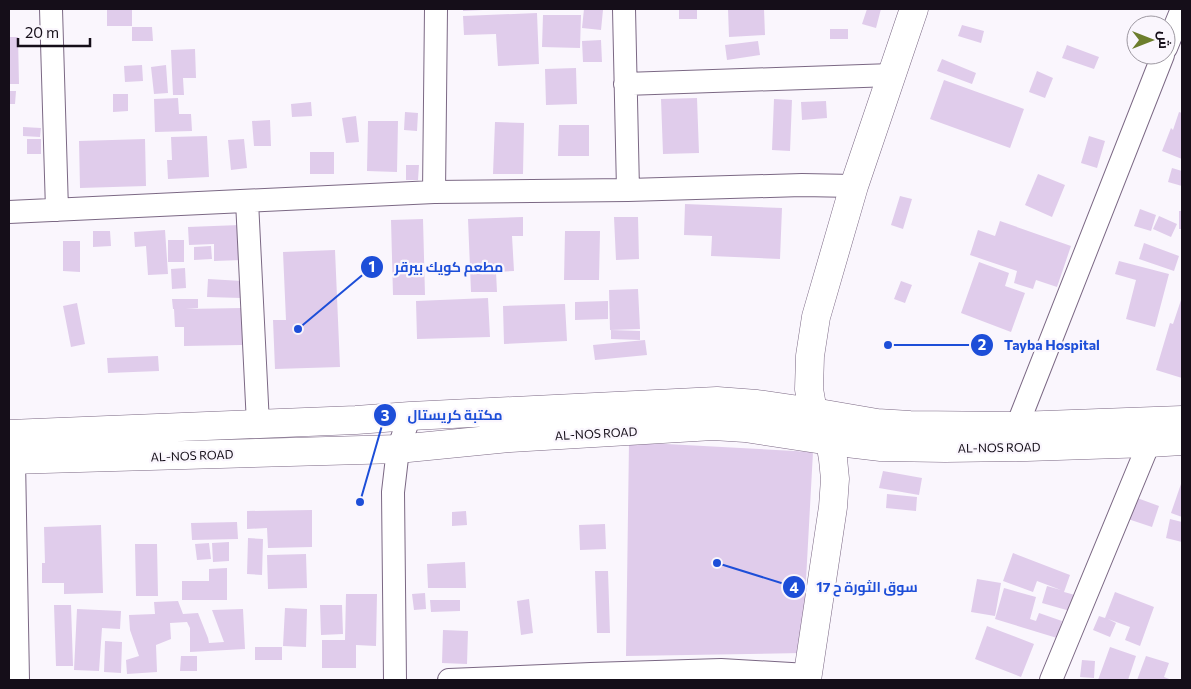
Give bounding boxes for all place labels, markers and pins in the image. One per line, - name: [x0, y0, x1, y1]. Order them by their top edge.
- callout: مطعم كويك بيرقر: [360, 252, 514, 281]
- callout: Tayba Hospital: [969, 331, 1110, 360]
- callout: مكتبة كريستال: [372, 401, 512, 430]
- callout: سوق الثورة ح 17: [782, 573, 928, 602]

